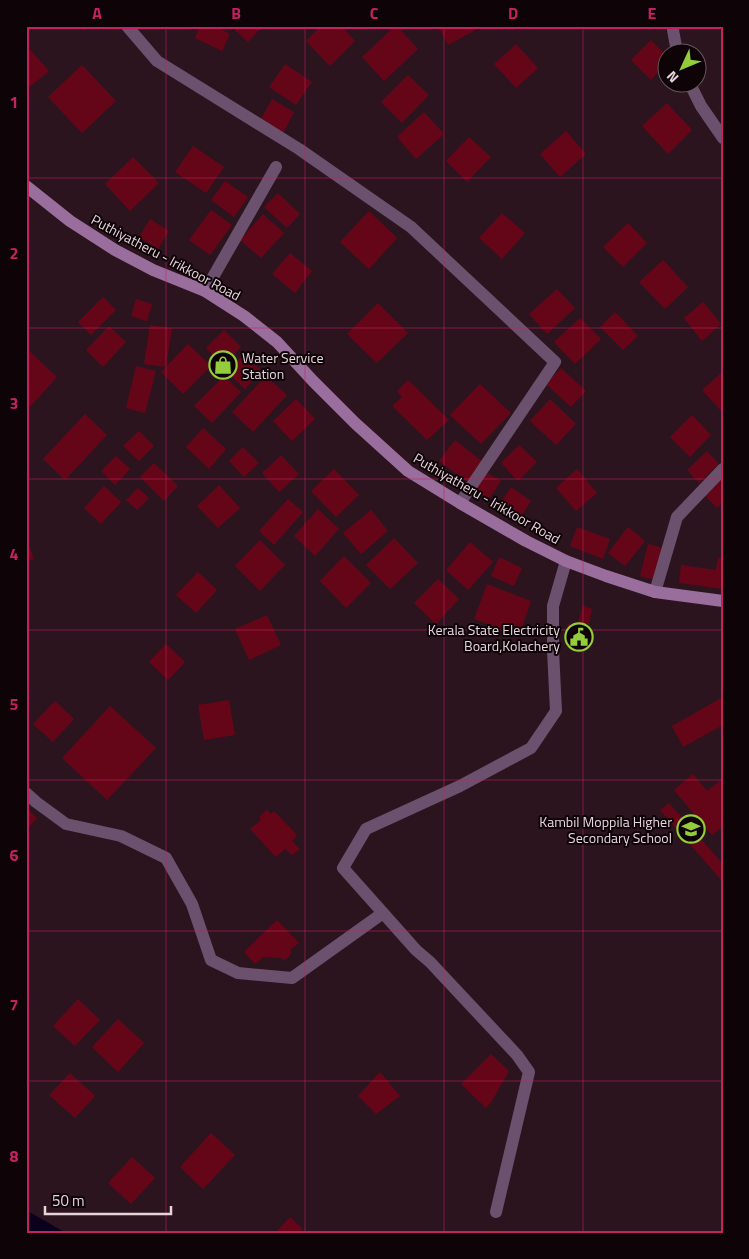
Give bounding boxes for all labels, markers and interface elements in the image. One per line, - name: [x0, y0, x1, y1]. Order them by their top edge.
- text: A: [92, 1, 102, 25]
- text: B: [231, 1, 241, 25]
- text: C: [370, 1, 379, 25]
- text: D: [508, 1, 518, 25]
- text: E: [648, 1, 657, 25]
- north arrow: [656, 42, 706, 92]
- text: N: [661, 67, 683, 88]
- text: 1: [10, 90, 18, 114]
- street label: Puthiyatheru - Irikkoor Road: [88, 209, 244, 305]
- text: 2: [10, 241, 18, 265]
- place label: Water Service Station: [242, 347, 324, 384]
- shop icon: Water Service Station: [208, 350, 238, 380]
- text: 3: [10, 391, 18, 415]
- street label: Puthiyatheru - Irikkoor Road: [410, 447, 564, 549]
- text: 4: [10, 542, 19, 566]
- place label: Kerala State Electricity Board,Kolachery: [428, 619, 560, 656]
- public building icon: Kerala State Electricity Board,Kolachery: [564, 622, 594, 652]
- text: 5: [10, 692, 19, 716]
- place label: Kambil Moppila Higher Secondary School: [539, 811, 672, 848]
- school or university icon: Kambil Moppila Higher Secondary School: [676, 814, 706, 844]
- text: 6: [10, 843, 19, 867]
- text: 7: [10, 993, 18, 1017]
- text: 8: [10, 1144, 19, 1168]
- scale bar: [45, 1184, 171, 1216]
- text: 50 m: [52, 1189, 85, 1212]

